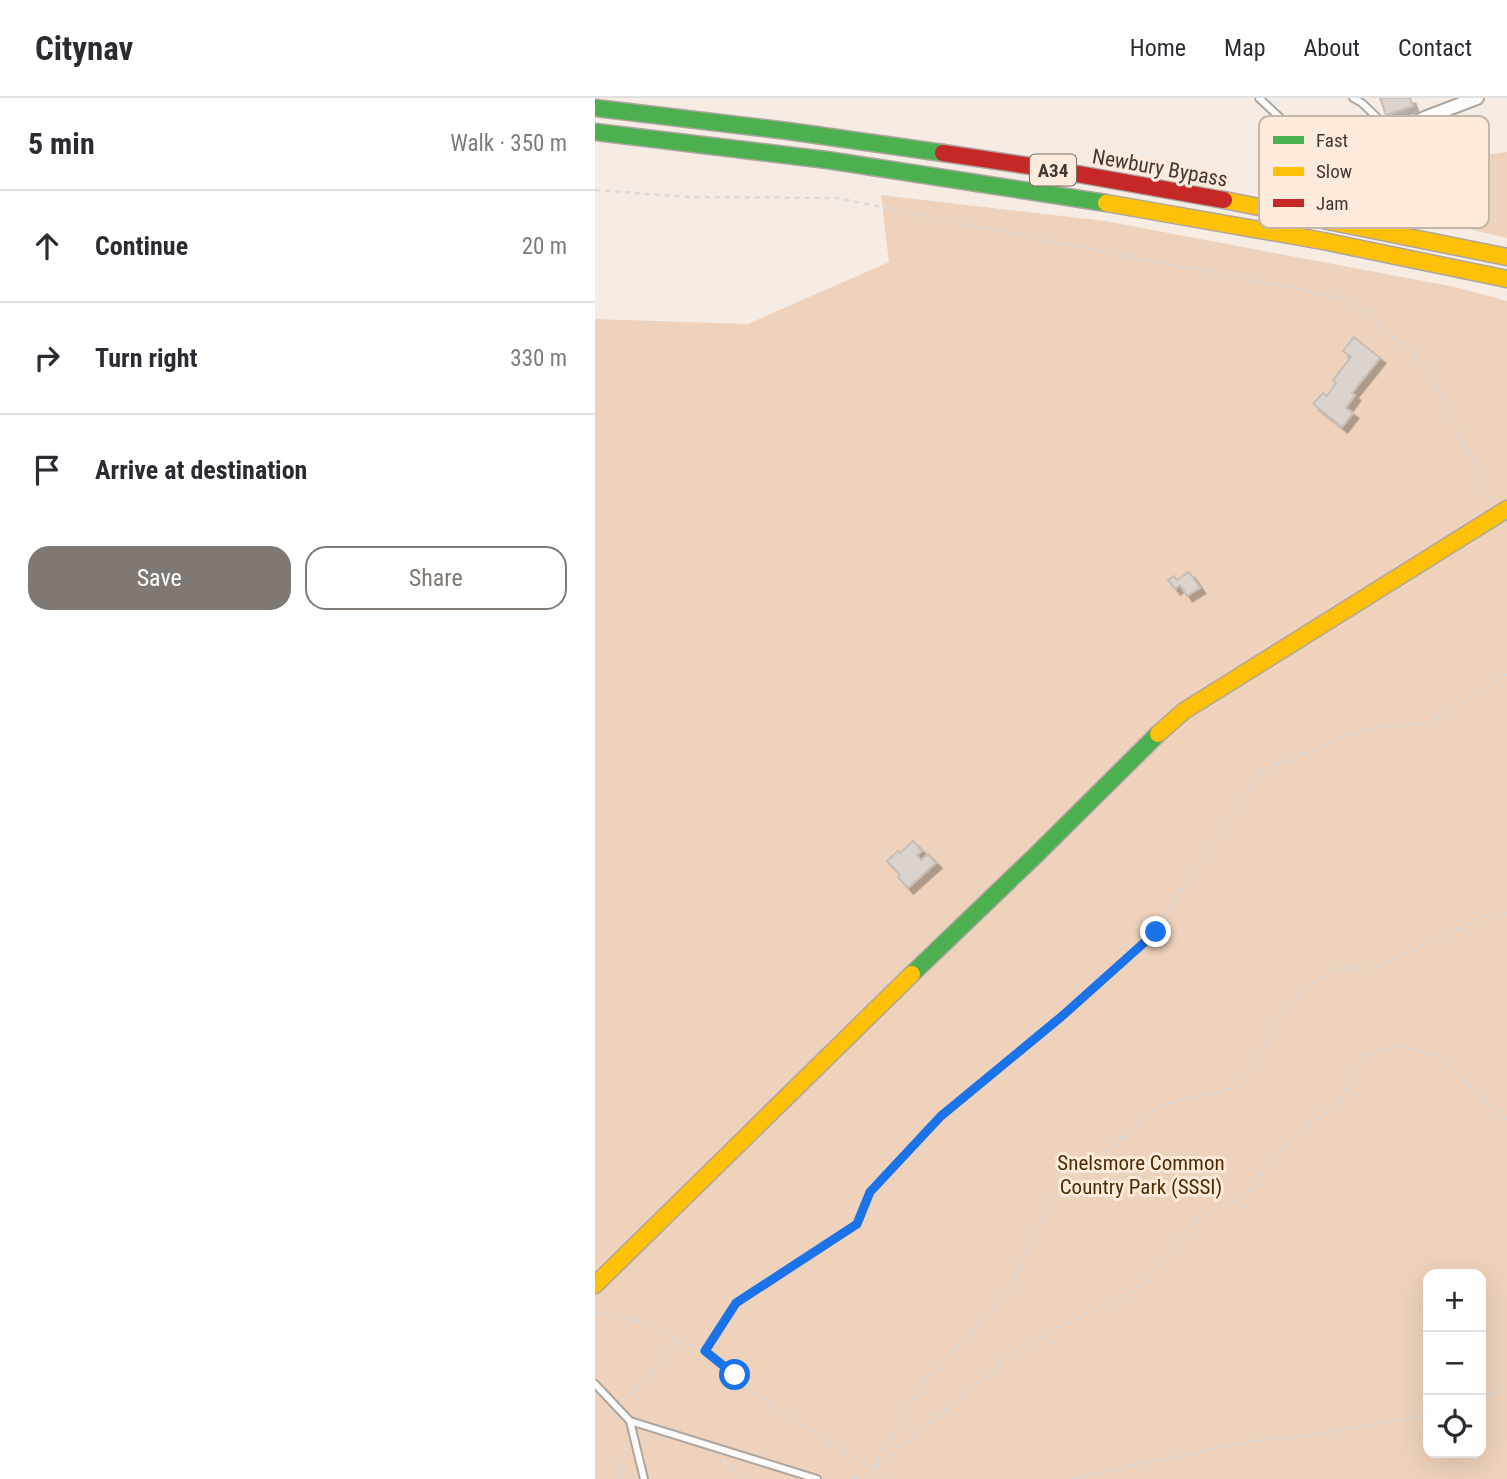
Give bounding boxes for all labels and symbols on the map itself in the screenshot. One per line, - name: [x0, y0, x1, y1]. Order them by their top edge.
- legend: [1259, 116, 1489, 228]
- text: Fast: [1316, 129, 1348, 152]
- street label: Newbury Bypass: [1090, 144, 1230, 192]
- road number: A34: [1030, 155, 1076, 186]
- text: Slow: [1316, 160, 1352, 183]
- text: Jam: [1316, 192, 1349, 215]
- route end: [1140, 916, 1171, 947]
- park label: Snelsmore Common Country Park (SSSI): [1057, 1151, 1225, 1199]
- route start: [719, 1359, 750, 1390]

